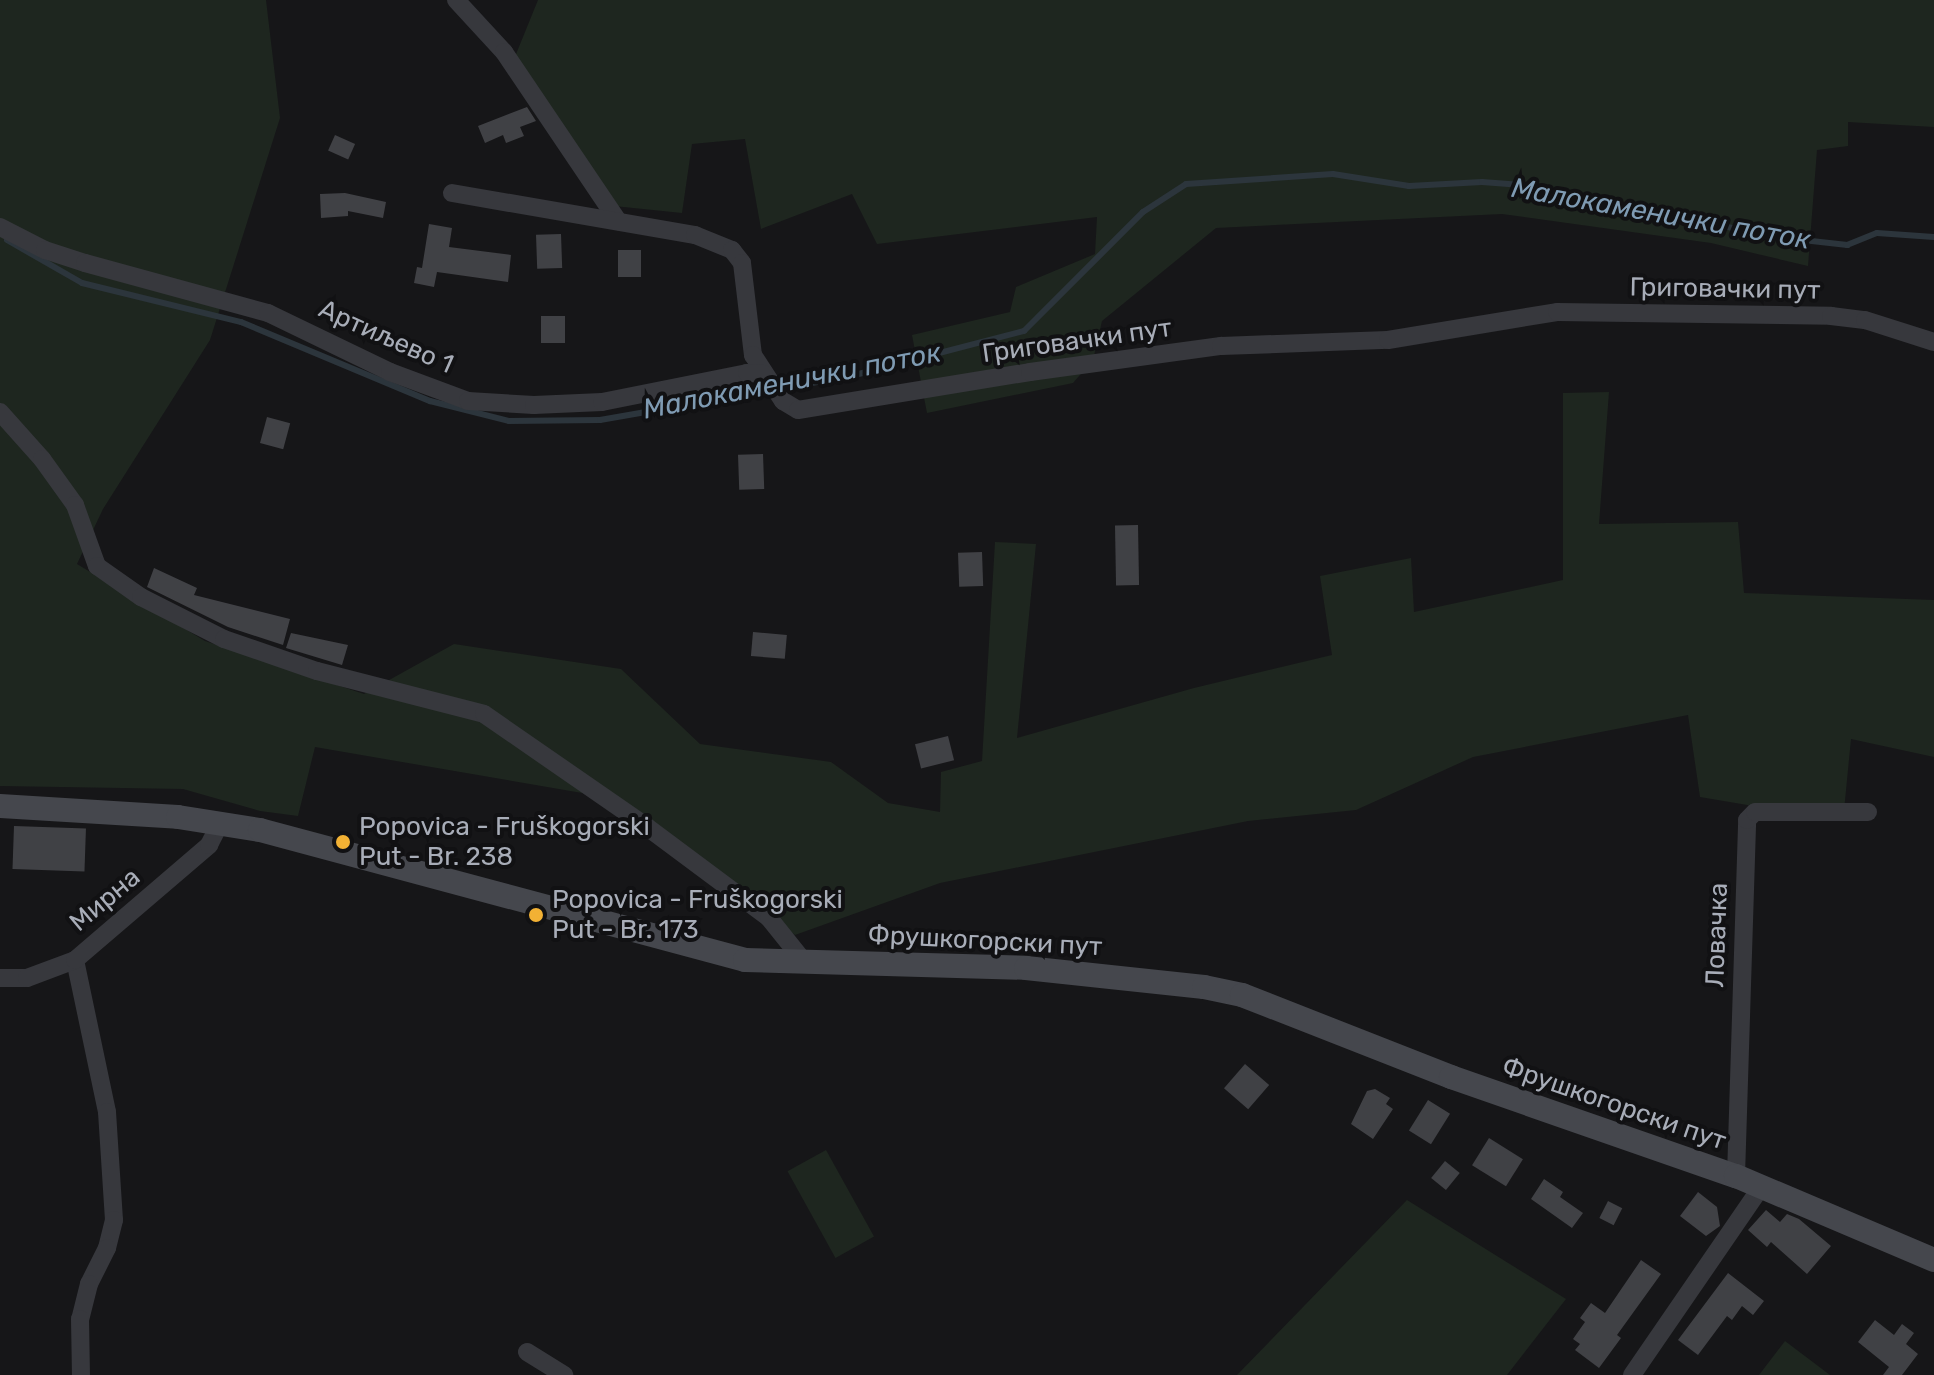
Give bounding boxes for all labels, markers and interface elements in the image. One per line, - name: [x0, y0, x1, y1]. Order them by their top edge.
- water label: Малокаменички поток: [1509, 171, 1813, 257]
- street label: Григовачки пут: [1629, 272, 1821, 306]
- street label: Артиљево 1: [314, 293, 458, 381]
- street label: Григовачки пут: [980, 312, 1174, 370]
- water label: Малокаменички поток: [640, 336, 944, 426]
- place label: Popovica - Fruškogorski Put - Br. 238: [359, 811, 650, 872]
- marker: Popovica - Fruškogorski Put - Br. 238: [334, 833, 352, 851]
- street label: Мирна: [64, 862, 146, 938]
- street label: Ловачка: [1700, 882, 1734, 988]
- place label: Popovica - Fruškogorski Put - Br. 173: [552, 884, 843, 946]
- marker: Popovica - Fruškogorski Put - Br. 173: [527, 906, 545, 924]
- street label: Фрушкогорски пут: [867, 919, 1103, 963]
- street label: Фрушкогорски пут: [1498, 1051, 1730, 1157]

